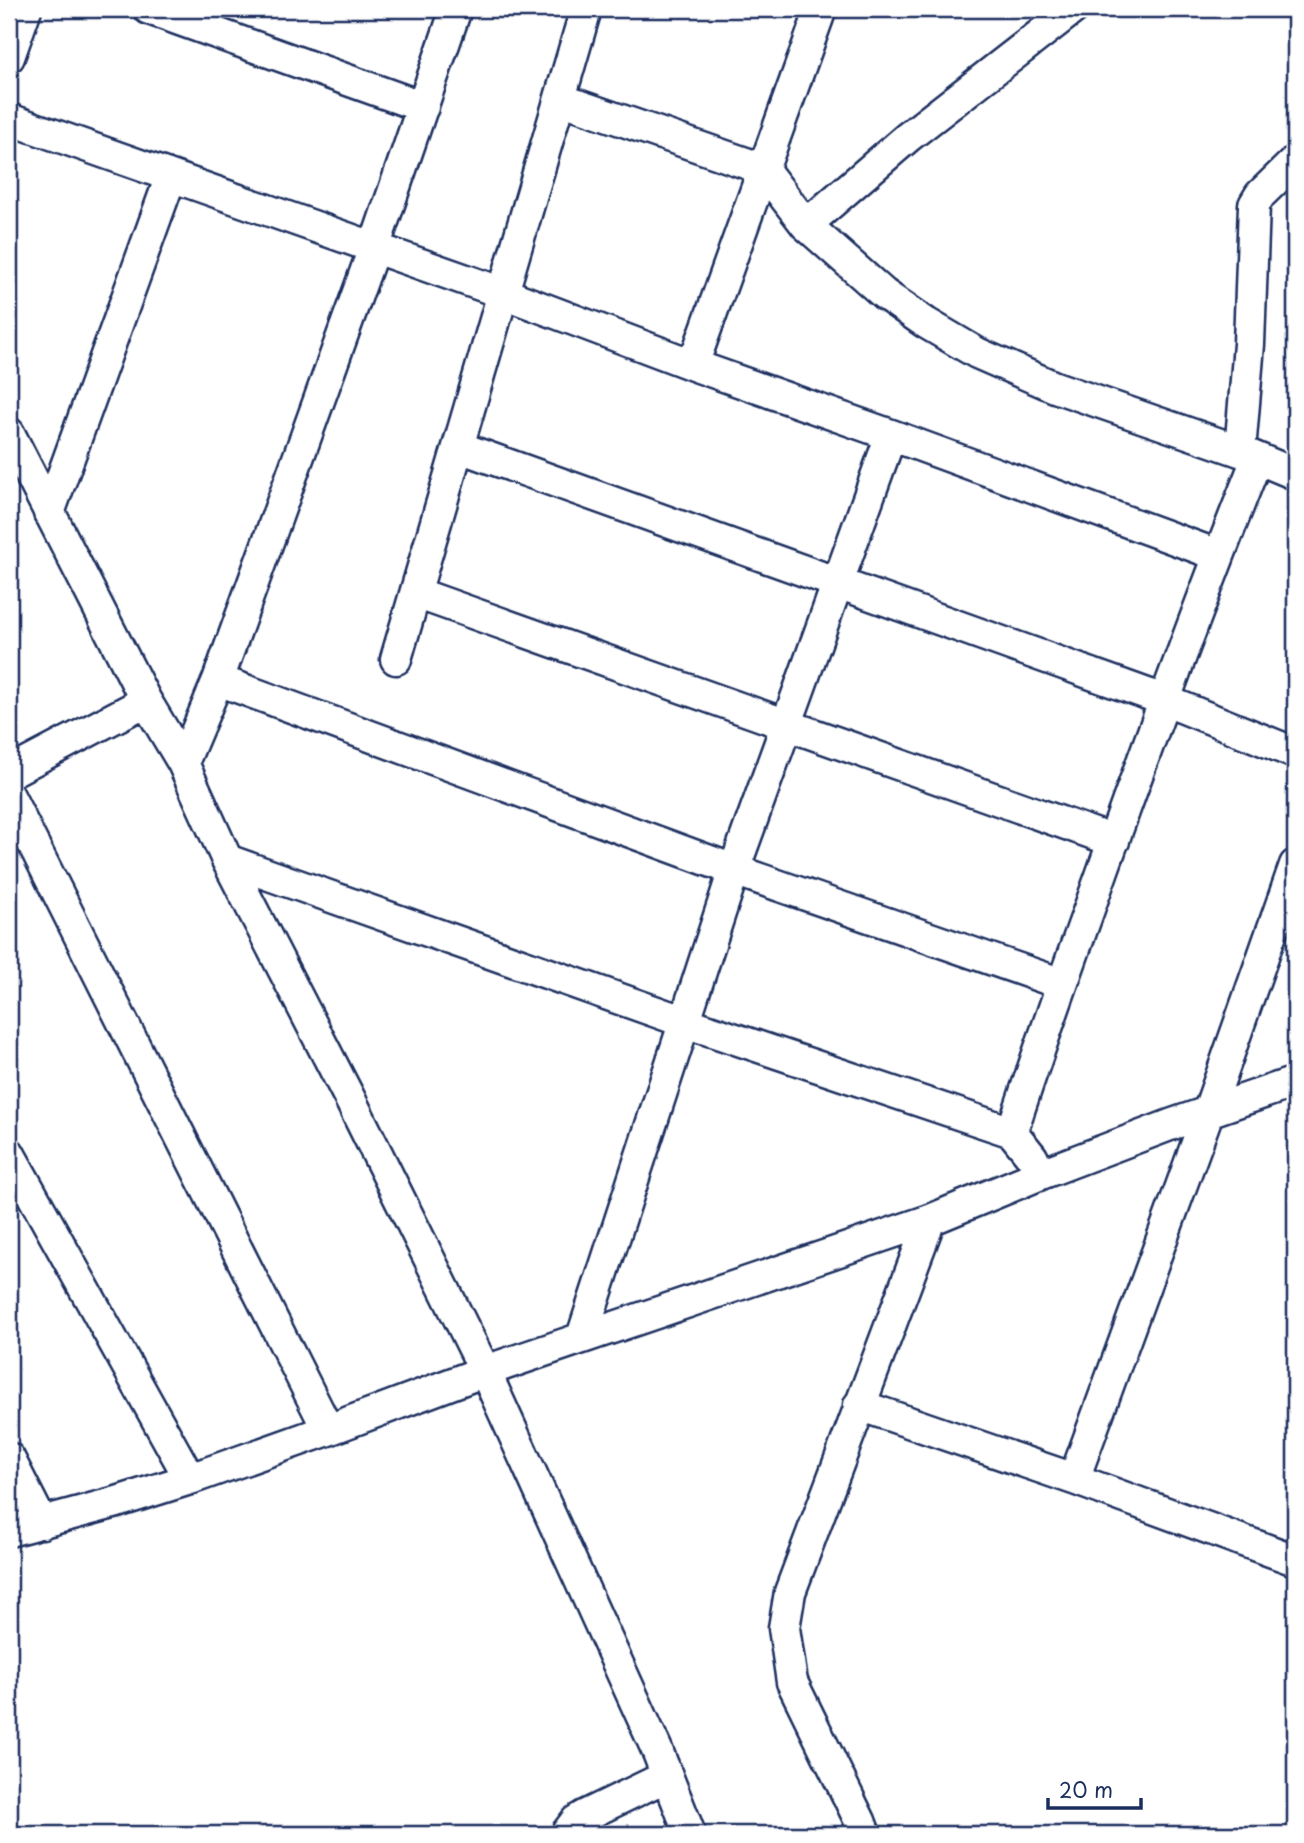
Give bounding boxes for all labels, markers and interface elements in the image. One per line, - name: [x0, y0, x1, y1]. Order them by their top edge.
- scale bar: [1048, 1766, 1141, 1810]
- text: 20 m: [1059, 1773, 1113, 1805]

